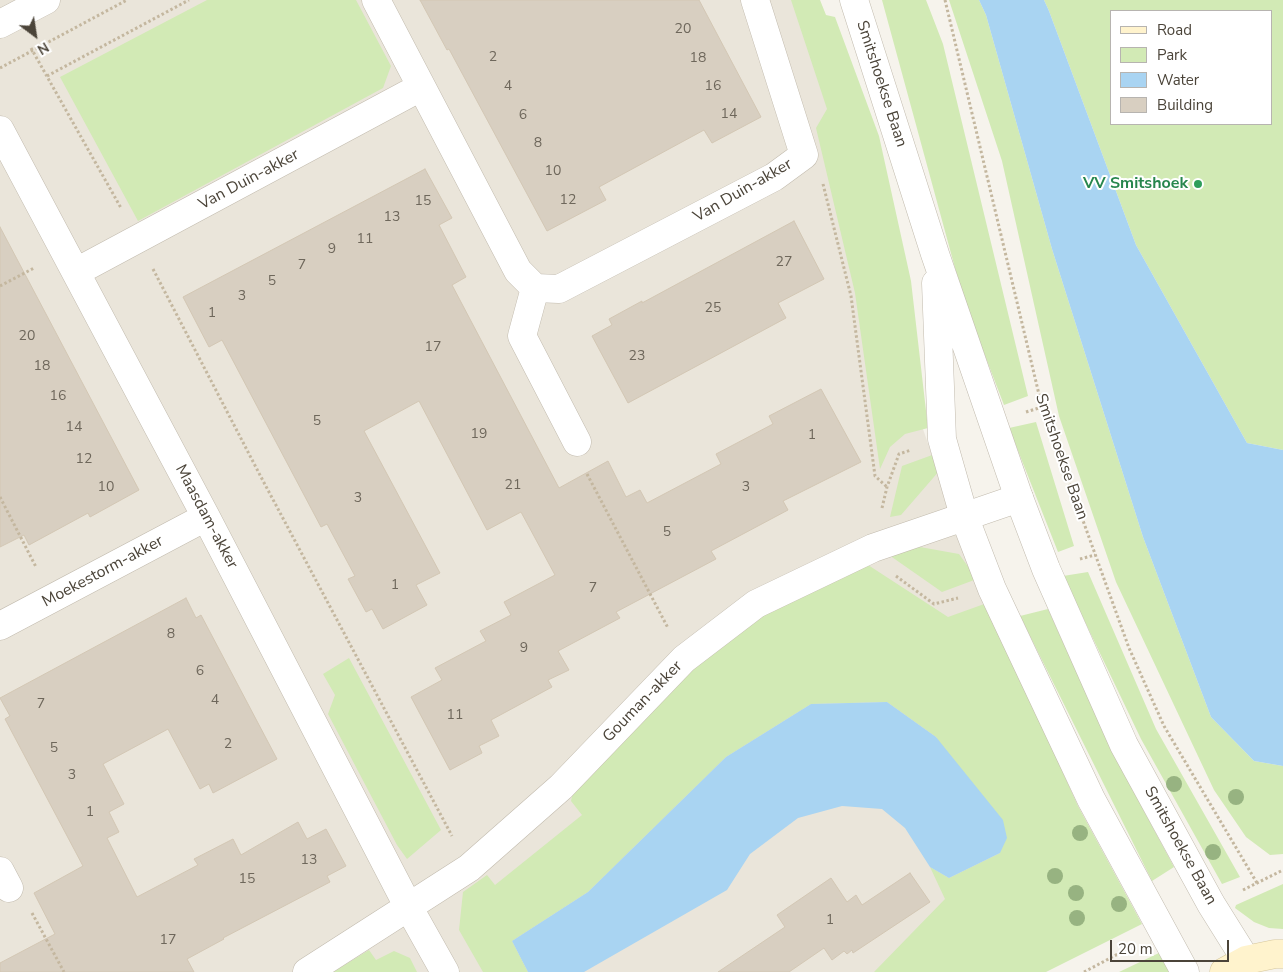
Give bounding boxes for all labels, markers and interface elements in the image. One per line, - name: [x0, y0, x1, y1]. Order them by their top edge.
- north arrow: [10, 10, 60, 60]
- legend: [1110, 10, 1273, 125]
- street label: Smitshoekse Baan: [851, 18, 911, 150]
- text: Road: [1157, 20, 1192, 40]
- house number: 20: [675, 22, 691, 38]
- text: N: [34, 37, 52, 59]
- text: Park: [1157, 45, 1187, 65]
- house number: 2: [489, 50, 497, 66]
- house number: 18: [690, 51, 706, 67]
- text: Water: [1157, 70, 1199, 90]
- house number: 4: [504, 79, 512, 95]
- house number: 16: [705, 79, 721, 95]
- text: Building: [1157, 95, 1213, 115]
- house number: 14: [721, 107, 737, 123]
- house number: 6: [519, 108, 527, 124]
- house number: 8: [534, 136, 542, 152]
- street label: Van Duin-akker: [196, 146, 302, 214]
- street label: Van Duin-akker: [690, 155, 796, 227]
- house number: 10: [545, 164, 561, 180]
- place label: VV Smitshoek: [1083, 174, 1188, 194]
- marker: VV Smitshoek: [1192, 178, 1204, 190]
- house number: 12: [560, 193, 576, 209]
- house number: 15: [415, 194, 431, 210]
- house number: 13: [384, 210, 400, 226]
- house number: 11: [357, 232, 373, 248]
- house number: 9: [328, 242, 336, 258]
- house number: 27: [776, 255, 792, 271]
- house number: 7: [298, 258, 306, 274]
- house number: 5: [268, 274, 276, 290]
- house number: 3: [238, 289, 246, 305]
- house number: 25: [705, 301, 721, 317]
- house number: 1: [208, 306, 216, 322]
- house number: 20: [19, 329, 35, 345]
- house number: 17: [425, 340, 441, 356]
- house number: 23: [629, 349, 645, 365]
- house number: 18: [34, 359, 50, 375]
- house number: 16: [50, 389, 66, 405]
- street label: Smitshoekse Baan: [1030, 391, 1092, 523]
- house number: 5: [313, 414, 321, 430]
- house number: 14: [66, 420, 82, 436]
- house number: 19: [471, 427, 487, 443]
- house number: 1: [808, 428, 816, 444]
- house number: 12: [76, 452, 92, 468]
- street label: Maasdam-akker: [170, 462, 242, 572]
- house number: 21: [505, 478, 521, 494]
- house number: 10: [98, 480, 114, 496]
- house number: 3: [742, 480, 750, 496]
- house number: 3: [354, 491, 362, 507]
- house number: 5: [663, 525, 671, 541]
- street label: Moekestorm-akker: [39, 532, 167, 612]
- house number: 1: [391, 578, 399, 594]
- house number: 7: [589, 581, 597, 597]
- house number: 8: [167, 627, 175, 643]
- house number: 9: [520, 641, 528, 657]
- street label: Gouman-akker: [599, 657, 687, 747]
- house number: 6: [196, 664, 204, 680]
- house number: 4: [211, 693, 219, 709]
- house number: 7: [37, 697, 45, 713]
- house number: 11: [447, 708, 463, 724]
- house number: 2: [224, 737, 232, 753]
- house number: 5: [50, 741, 58, 757]
- house number: 3: [68, 768, 76, 784]
- street label: Smitshoekse Baan: [1140, 784, 1220, 908]
- house number: 1: [86, 805, 94, 821]
- house number: 13: [301, 853, 317, 869]
- house number: 15: [239, 872, 255, 888]
- house number: 1: [826, 913, 834, 929]
- scale bar: [1113, 930, 1232, 962]
- house number: 17: [160, 933, 176, 949]
- text: 20 m: [1118, 939, 1153, 959]

